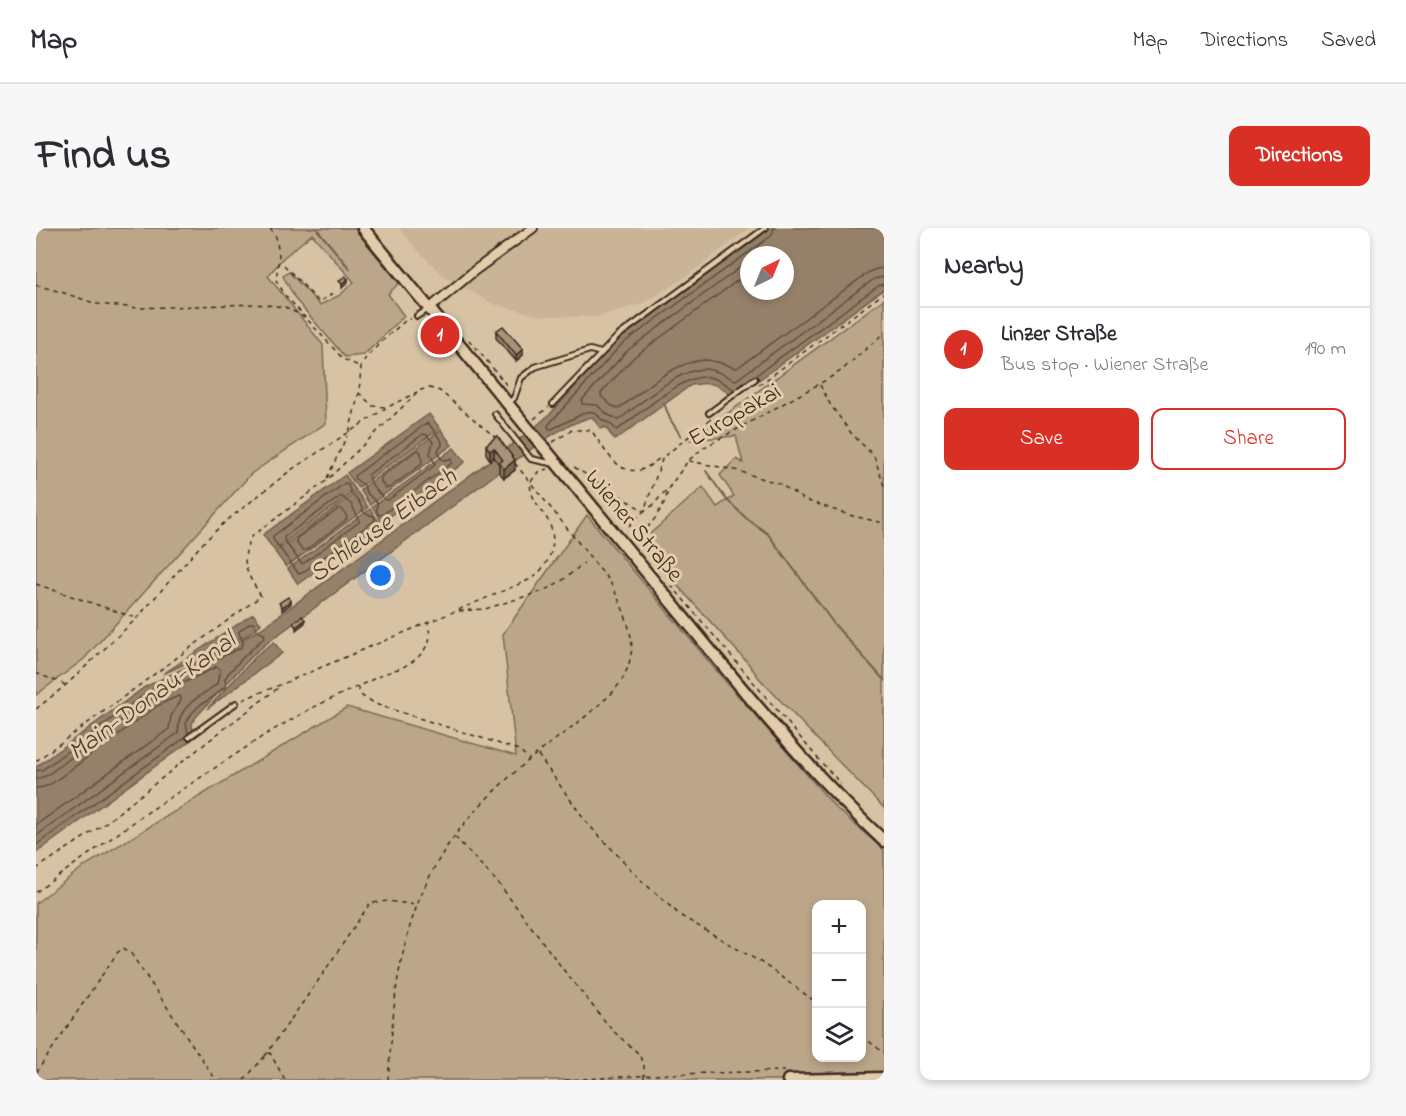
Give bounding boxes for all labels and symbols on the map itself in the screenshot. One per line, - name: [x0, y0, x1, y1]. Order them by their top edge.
- north arrow: [740, 246, 794, 300]
- pin: 1: [420, 312, 460, 358]
- street label: Europakai: [682, 376, 788, 457]
- water label: Schleuse Eibach: [302, 459, 466, 593]
- street label: Wiener Straße: [575, 462, 691, 591]
- your location: [366, 561, 395, 590]
- water label: Main-Donau-Kanal: [61, 622, 247, 771]

